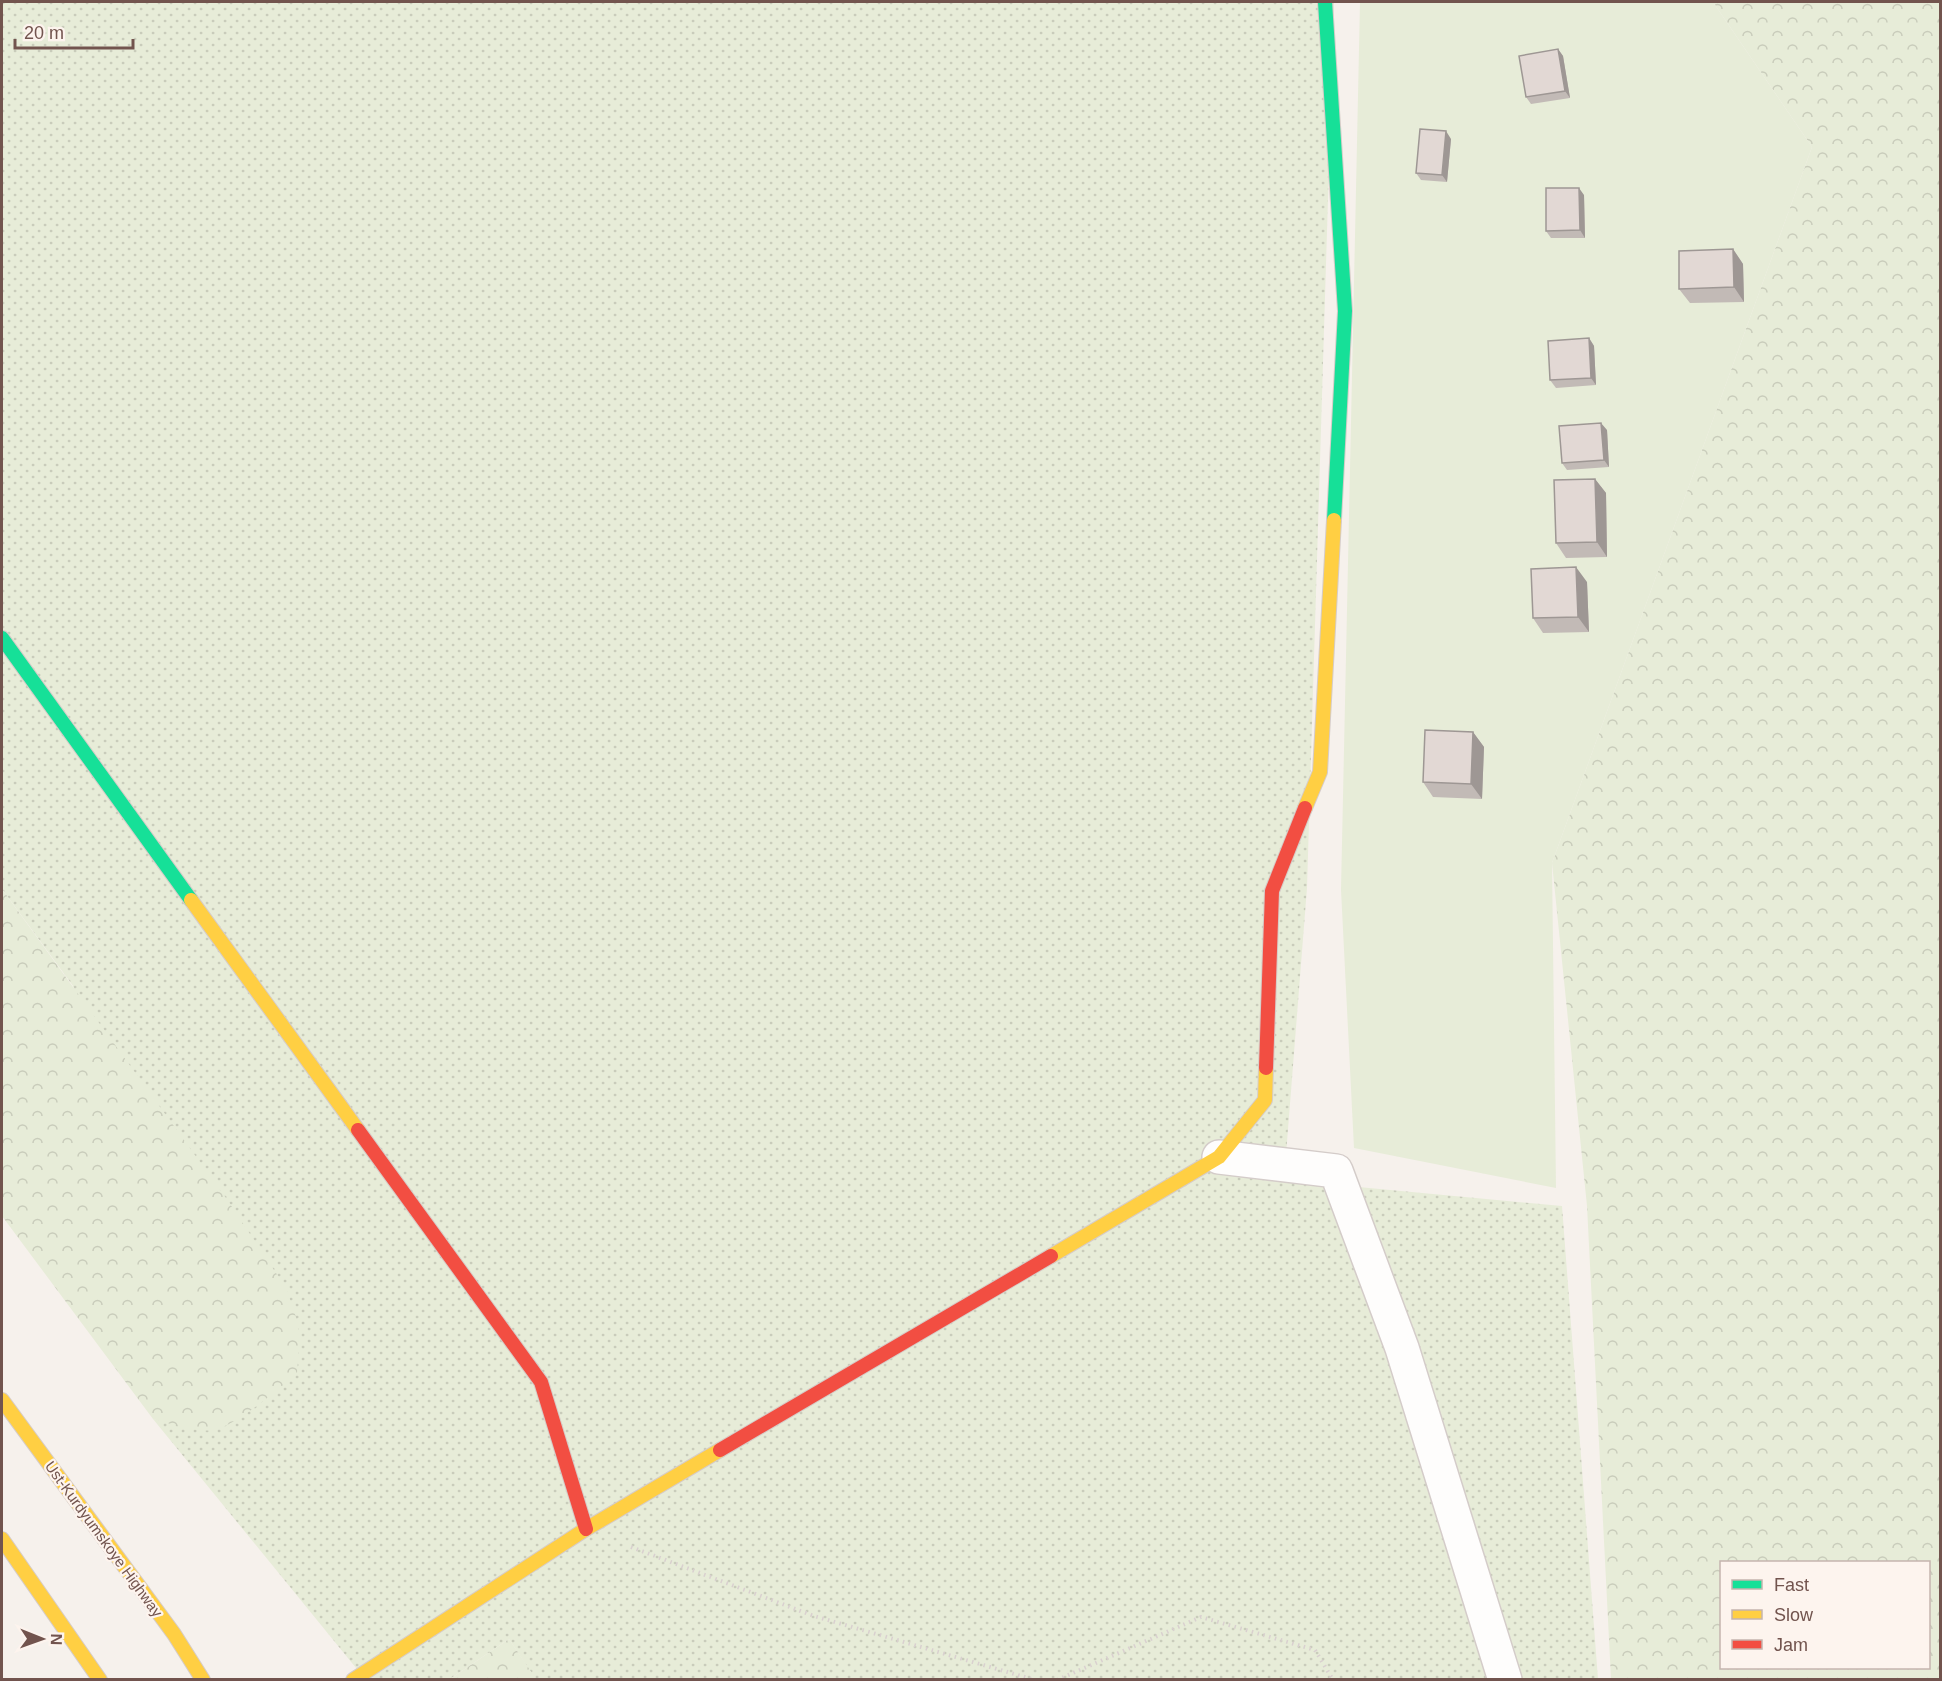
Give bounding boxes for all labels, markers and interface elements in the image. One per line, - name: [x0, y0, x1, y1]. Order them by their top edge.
- scale bar: [15, 12, 134, 50]
- text: 20 m: [24, 23, 64, 43]
- street label: Ust-Kurdyumskoye Highway: [42, 1458, 167, 1621]
- legend: [1720, 1561, 1930, 1669]
- text: Fast: [1774, 1575, 1809, 1595]
- text: Slow: [1774, 1605, 1814, 1625]
- north arrow: [12, 1609, 72, 1669]
- text: N: [48, 1633, 65, 1645]
- text: Jam: [1774, 1635, 1808, 1655]

